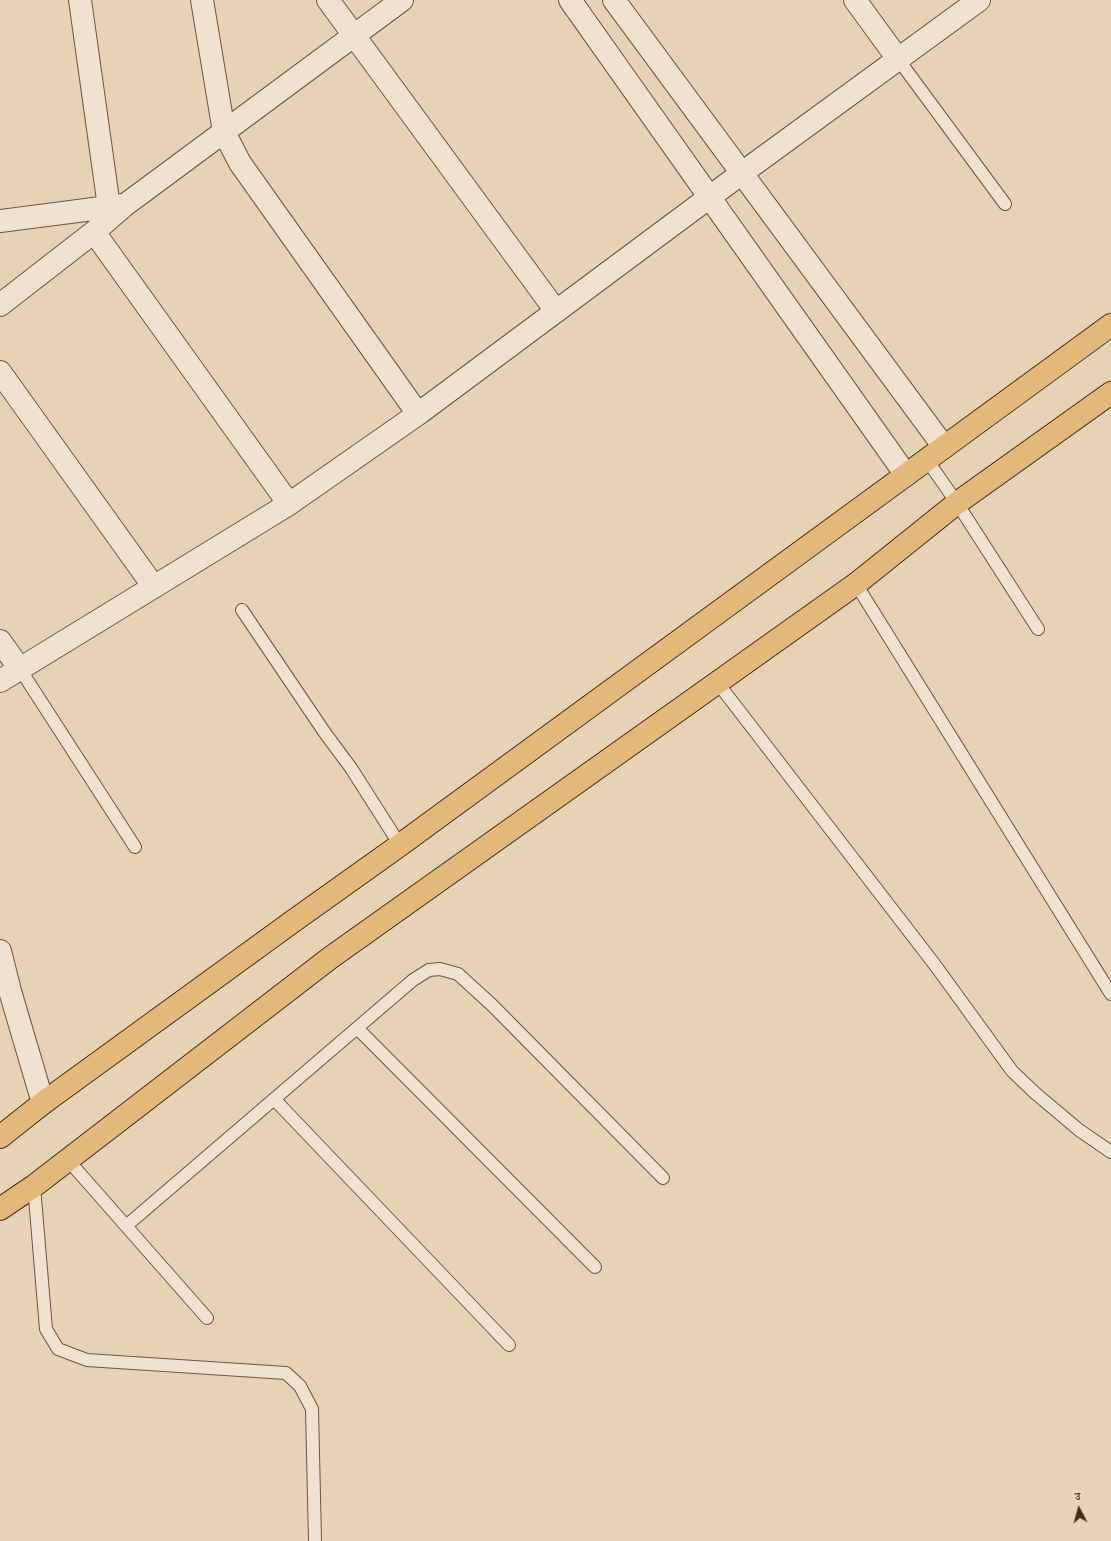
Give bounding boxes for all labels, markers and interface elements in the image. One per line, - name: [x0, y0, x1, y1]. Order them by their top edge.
- north arrow: [1059, 1489, 1099, 1529]
- text: उ: [1074, 1490, 1081, 1503]

